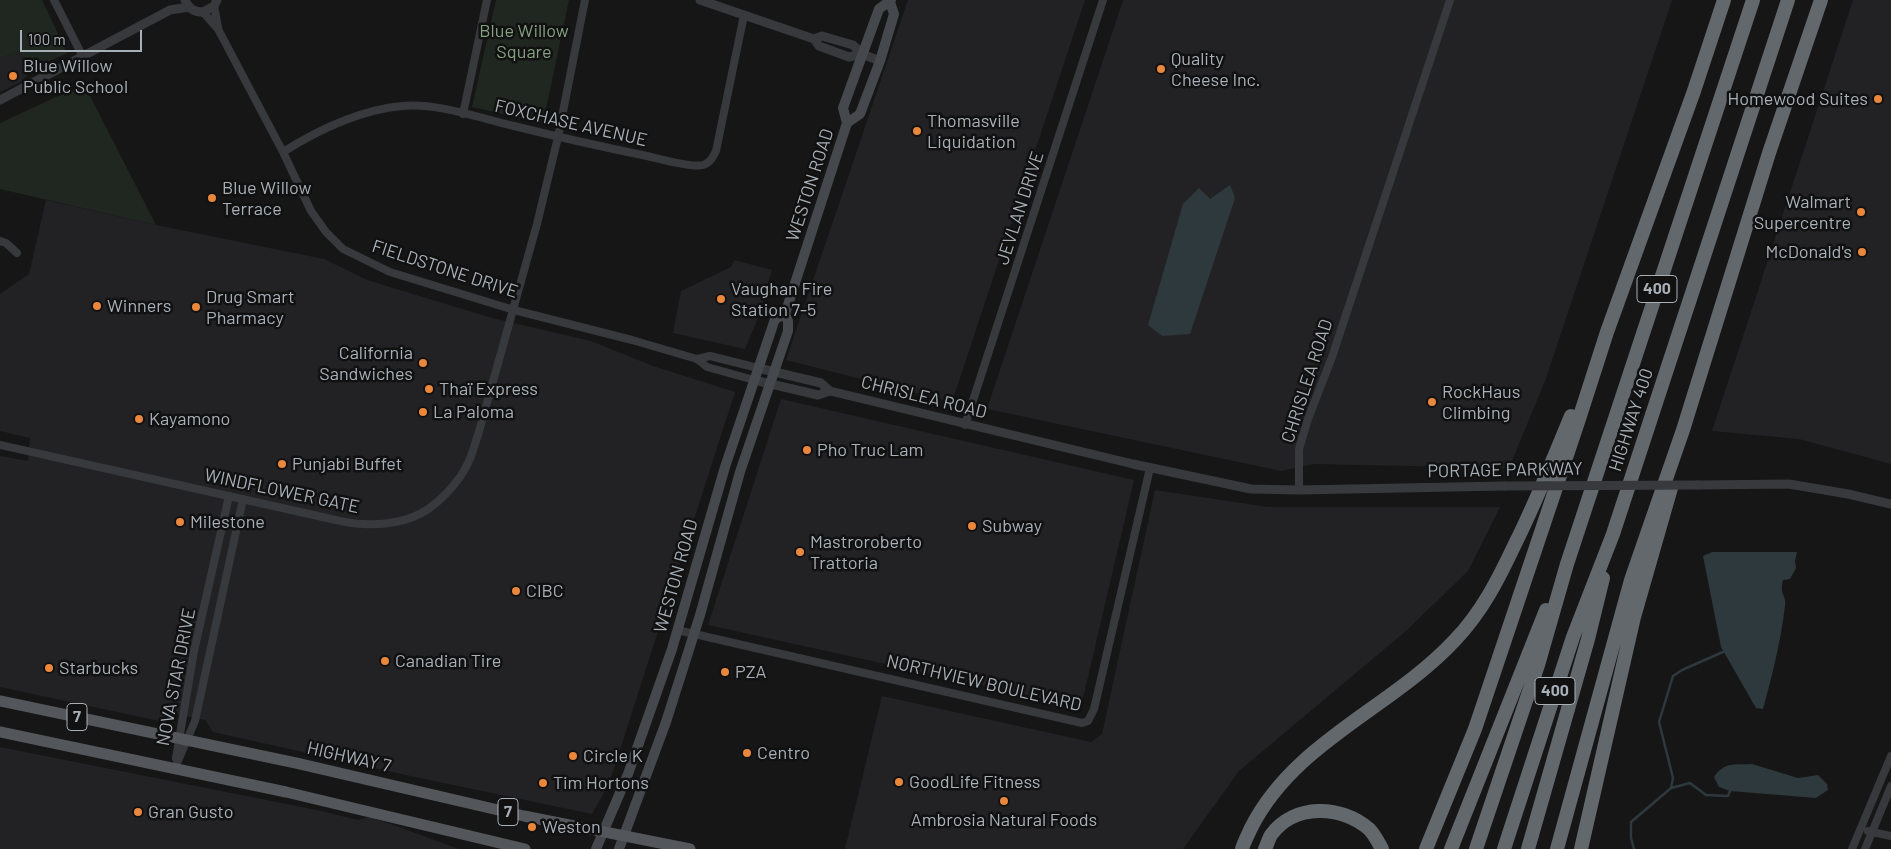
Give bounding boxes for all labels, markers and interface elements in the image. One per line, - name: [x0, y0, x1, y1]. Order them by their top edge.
- scale bar: [22, 20, 145, 52]
- park label: Blue Willow Square: [479, 20, 569, 62]
- text: 100 m: [28, 30, 66, 48]
- place label: Quality Cheese Inc.: [1171, 48, 1260, 90]
- place label: Blue Willow Public School: [23, 55, 128, 98]
- marker: Quality Cheese Inc.: [1155, 63, 1167, 75]
- marker: Blue Willow Public School: [7, 70, 19, 82]
- place label: Homewood Suites: [1727, 88, 1868, 110]
- marker: Homewood Suites: [1872, 93, 1884, 105]
- street label: FOXCHASE AVENUE: [493, 95, 649, 151]
- place label: Thomasville Liquidation: [927, 110, 1020, 152]
- marker: Thomasville Liquidation: [911, 125, 923, 137]
- street label: WESTON ROAD: [782, 126, 838, 244]
- street label: JEVLAN DRIVE: [992, 149, 1048, 267]
- place label: Blue Willow Terrace: [222, 177, 311, 220]
- place label: Walmart Supercentre: [1754, 191, 1851, 233]
- marker: Blue Willow Terrace: [206, 192, 218, 204]
- marker: Walmart Supercentre: [1855, 206, 1867, 218]
- street label: FIELDSTONE DRIVE: [369, 235, 521, 303]
- place label: McDonald's: [1765, 241, 1852, 263]
- marker: McDonald's: [1856, 246, 1868, 258]
- road number: 400: [1637, 276, 1677, 302]
- place label: Vaughan Fire Station 7-5: [731, 278, 832, 320]
- place label: Drug Smart Pharmacy: [206, 286, 295, 328]
- marker: Vaughan Fire Station 7-5: [715, 293, 727, 305]
- place label: Winners: [107, 295, 171, 317]
- marker: Winners: [91, 300, 103, 312]
- marker: Drug Smart Pharmacy: [190, 301, 202, 313]
- street label: CHRISLEA ROAD: [1277, 316, 1337, 446]
- place label: California Sandwiches: [319, 342, 413, 384]
- marker: California Sandwiches: [417, 357, 429, 369]
- street label: HIGHWAY 400: [1604, 366, 1658, 474]
- street label: CHRISLEA ROAD: [859, 371, 989, 423]
- place label: Thaï Express: [439, 378, 538, 400]
- place label: RockHaus Climbing: [1442, 381, 1520, 424]
- marker: Thaï Express: [423, 383, 435, 395]
- marker: RockHaus Climbing: [1426, 396, 1438, 408]
- place label: La Paloma: [433, 401, 514, 423]
- marker: La Paloma: [417, 406, 429, 418]
- place label: Kayamono: [149, 408, 230, 430]
- marker: Kayamono: [133, 413, 145, 425]
- place label: Pho Truc Lam: [817, 439, 923, 461]
- marker: Pho Truc Lam: [801, 444, 813, 456]
- place label: Punjabi Buffet: [292, 453, 402, 475]
- marker: Punjabi Buffet: [276, 458, 288, 470]
- street label: PORTAGE PARKWAY: [1427, 458, 1583, 482]
- street label: WINDFLOWER GATE: [203, 464, 361, 518]
- place label: Milestone: [190, 511, 265, 533]
- place label: Subway: [982, 515, 1042, 537]
- marker: Milestone: [174, 516, 186, 528]
- street label: WESTON ROAD: [649, 517, 703, 635]
- marker: Subway: [966, 520, 978, 532]
- place label: Mastroroberto Trattoria: [810, 531, 922, 574]
- marker: Mastroroberto Trattoria: [794, 546, 806, 558]
- place label: CIBC: [526, 580, 564, 602]
- marker: CIBC: [510, 585, 522, 597]
- street label: NOVA STAR DRIVE: [152, 606, 200, 748]
- place label: Canadian Tire: [395, 650, 501, 672]
- street label: NORTHVIEW BOULEVARD: [884, 650, 1084, 716]
- marker: Canadian Tire: [379, 655, 391, 667]
- place label: Starbucks: [59, 657, 138, 679]
- place label: PZA: [735, 661, 766, 683]
- marker: Starbucks: [43, 662, 55, 674]
- marker: PZA: [719, 666, 731, 678]
- road number: 400: [1535, 678, 1575, 704]
- road number: 7: [67, 704, 87, 730]
- street label: HIGHWAY 7: [305, 737, 393, 777]
- place label: Centro: [757, 742, 810, 764]
- place label: Circle K: [583, 745, 643, 767]
- marker: Centro: [741, 747, 753, 759]
- marker: Circle K: [567, 750, 579, 762]
- place label: GoodLife Fitness: [909, 771, 1040, 793]
- place label: Tim Hortons: [553, 772, 649, 794]
- marker: GoodLife Fitness: [893, 776, 905, 788]
- marker: Tim Hortons: [537, 777, 549, 789]
- marker: Ambrosia Natural Foods: [998, 795, 1010, 807]
- road number: 7: [498, 799, 518, 826]
- place label: Gran Gusto: [148, 801, 233, 823]
- marker: Gran Gusto: [132, 806, 144, 818]
- place label: Ambrosia Natural Foods: [911, 809, 1097, 831]
- place label: Weston: [542, 816, 601, 838]
- marker: Weston: [526, 821, 538, 833]

